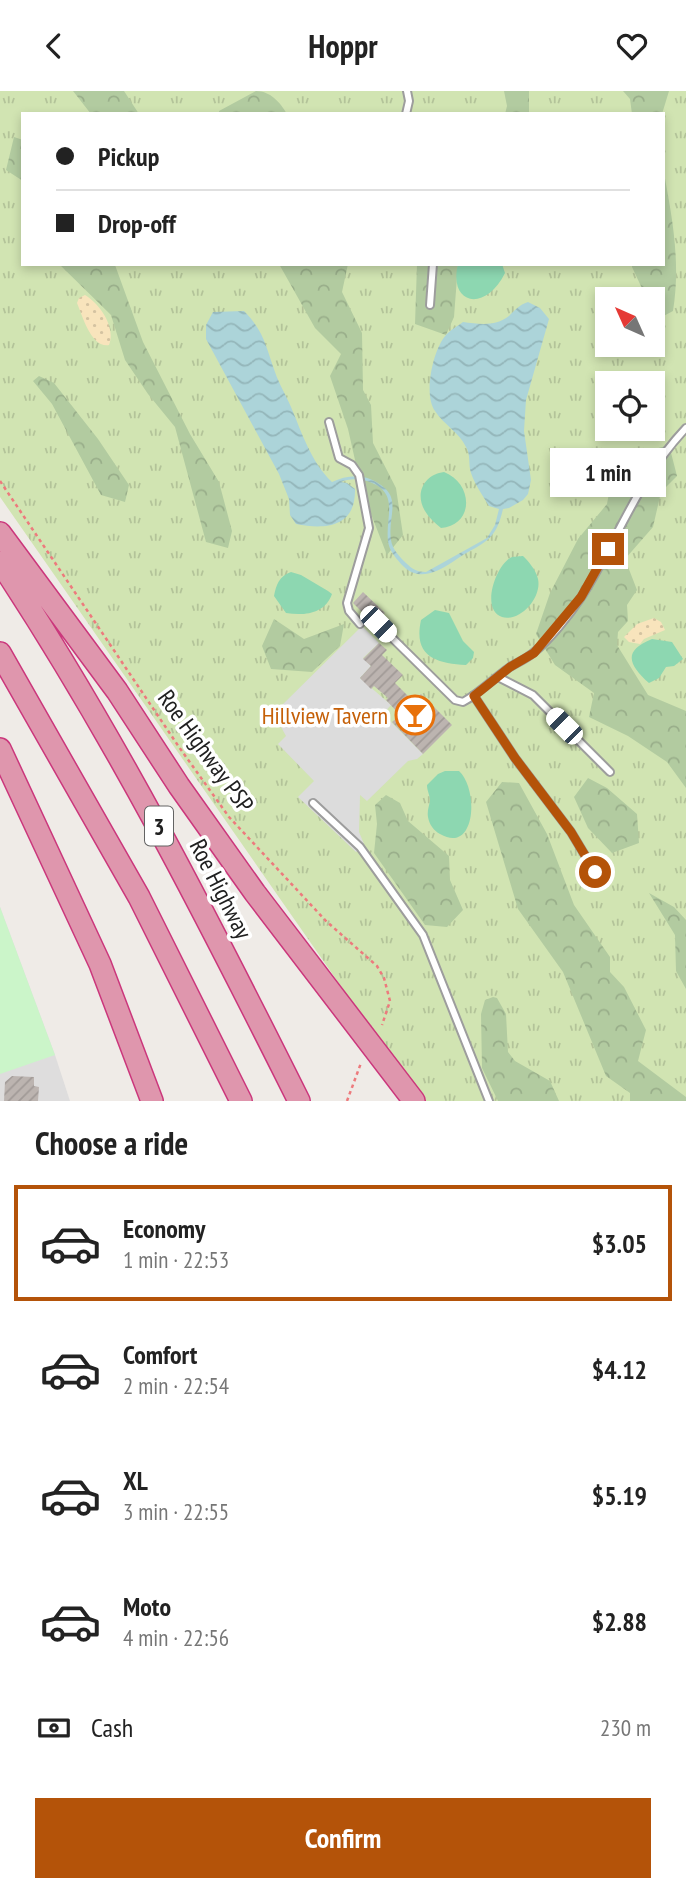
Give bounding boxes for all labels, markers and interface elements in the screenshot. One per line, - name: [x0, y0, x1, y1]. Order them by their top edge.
- text: Hoppr: [308, 25, 378, 67]
- icon: back: [35, 27, 73, 65]
- icon: heart: [613, 27, 651, 65]
- text: Pickup: [98, 140, 159, 173]
- text: Drop-off: [98, 207, 176, 240]
- north arrow: [595, 287, 665, 357]
- map controls: [595, 287, 665, 441]
- button: locate: [595, 371, 665, 441]
- callout: 1 min: [550, 447, 666, 497]
- text: 1 min: [585, 458, 631, 487]
- route end: [592, 533, 624, 565]
- car: [356, 602, 401, 646]
- street label: Roe Highway PSP: [151, 684, 261, 819]
- bar icon: Hillview Tavern: [394, 694, 436, 736]
- place label: Hillview Tavern: [262, 700, 388, 731]
- car: [542, 704, 587, 748]
- road number: 3: [145, 807, 173, 845]
- street label: Roe Highway: [183, 834, 259, 944]
- route start: [579, 856, 611, 888]
- text: Choose a ride: [35, 1122, 188, 1164]
- icon: car: [39, 1212, 102, 1275]
- text: Economy: [123, 1212, 205, 1245]
- text: $3.05: [592, 1227, 647, 1260]
- text: 1 min · 22:53: [123, 1245, 229, 1274]
- icon: car: [39, 1338, 102, 1401]
- text: Comfort: [123, 1338, 197, 1371]
- text: $4.12: [592, 1353, 647, 1386]
- text: 2 min · 22:54: [123, 1371, 229, 1400]
- icon: car: [39, 1464, 102, 1527]
- text: XL: [123, 1464, 148, 1497]
- text: $5.19: [592, 1479, 647, 1512]
- text: 3 min · 22:55: [123, 1497, 229, 1526]
- icon: car: [39, 1590, 102, 1653]
- text: Moto: [123, 1590, 171, 1623]
- text: $2.88: [592, 1605, 647, 1638]
- text: 4 min · 22:56: [123, 1623, 229, 1652]
- icon: cash: [35, 1709, 73, 1747]
- text: Cash: [91, 1711, 133, 1744]
- text: 230 m: [600, 1713, 651, 1742]
- button: Confirm: [35, 1798, 651, 1878]

